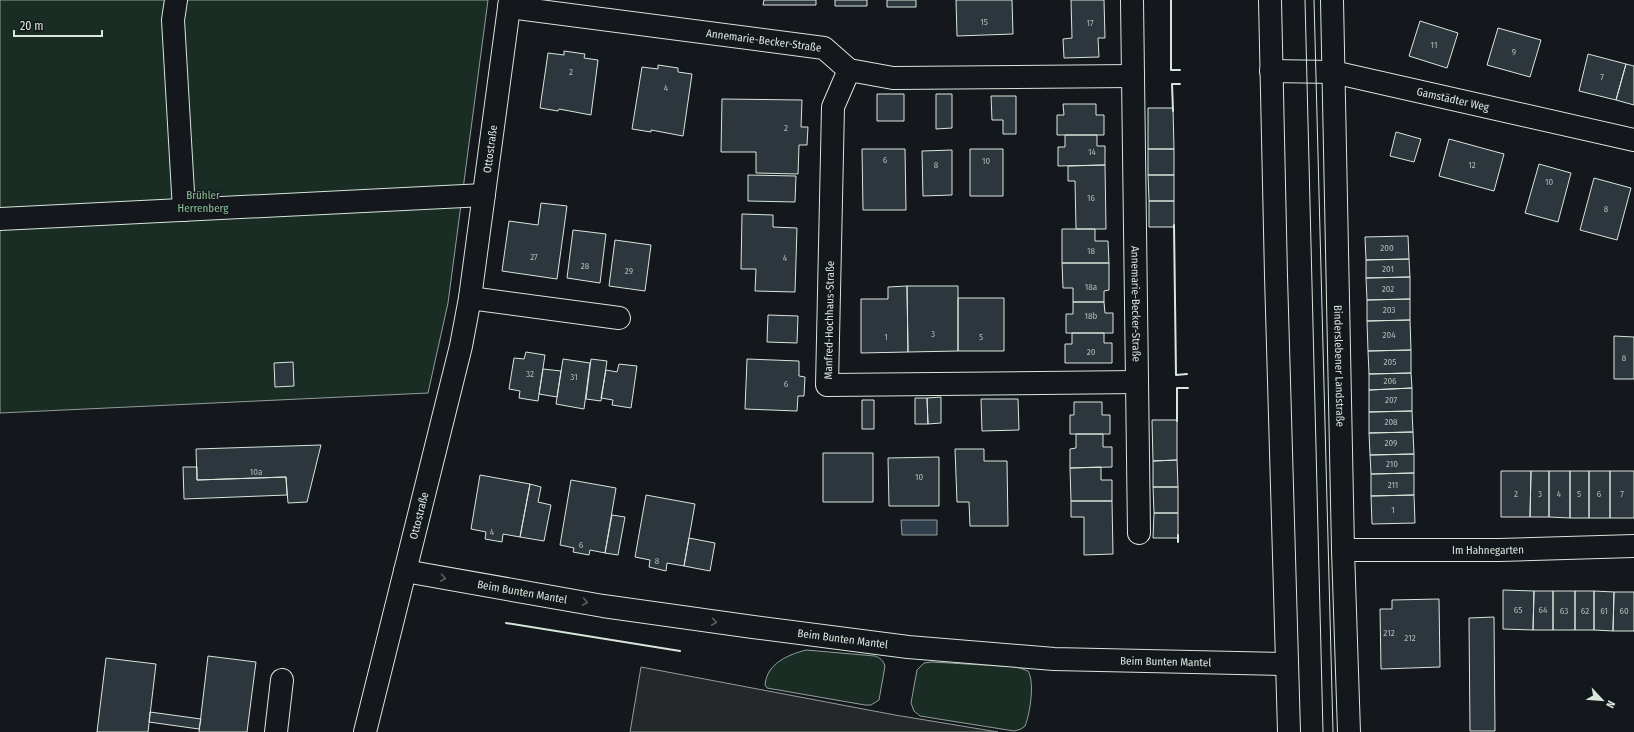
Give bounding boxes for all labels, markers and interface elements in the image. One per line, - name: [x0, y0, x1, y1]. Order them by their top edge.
- scale bar: [14, 12, 102, 38]
- house number: 15: [980, 17, 988, 27]
- house number: 17: [1086, 18, 1094, 28]
- text: 20 m: [20, 19, 44, 33]
- street label: Annemarie-Becker-Straße: [705, 27, 822, 55]
- house number: 11: [1431, 40, 1437, 50]
- house number: 9: [1512, 47, 1516, 57]
- house number: 2: [569, 67, 573, 77]
- house number: 7: [1600, 72, 1604, 82]
- house number: 4: [664, 83, 669, 93]
- street label: Gamstädter Weg: [1415, 85, 1491, 114]
- house number: 2: [784, 123, 788, 133]
- street label: Ottostraße: [481, 124, 500, 174]
- house number: 14: [1088, 147, 1097, 157]
- house number: 6: [883, 155, 888, 165]
- house number: 10: [982, 156, 990, 166]
- house number: 8: [934, 160, 939, 170]
- house number: 12: [1468, 160, 1476, 170]
- house number: 10: [1545, 177, 1553, 187]
- park label: Brühler Herrenberg: [178, 189, 229, 215]
- house number: 16: [1087, 193, 1096, 203]
- house number: 8: [1604, 204, 1609, 214]
- house number: 200: [1380, 243, 1394, 253]
- house number: 18: [1087, 246, 1096, 256]
- street label: Annemarie-Becker-Straße: [1128, 246, 1143, 362]
- house number: 27: [530, 252, 538, 262]
- house number: 4: [783, 253, 788, 263]
- house number: 28: [581, 261, 590, 271]
- street label: Manfred-Hochhaus-Straße: [822, 261, 837, 379]
- house number: 201: [1382, 264, 1394, 274]
- house number: 29: [625, 266, 633, 276]
- house number: 18a: [1085, 282, 1098, 292]
- house number: 202: [1382, 284, 1394, 294]
- street label: Binderslebener Landstraße: [1331, 305, 1347, 427]
- house number: 203: [1383, 305, 1395, 315]
- house number: 18b: [1085, 311, 1098, 321]
- house number: 3: [931, 329, 935, 339]
- house number: 204: [1382, 330, 1396, 340]
- house number: 1: [884, 332, 888, 342]
- house number: 5: [979, 332, 983, 342]
- house number: 20: [1087, 347, 1096, 357]
- house number: 8: [1622, 353, 1627, 363]
- house number: 205: [1384, 357, 1396, 367]
- house number: 32: [526, 369, 534, 379]
- house number: 31: [570, 372, 578, 382]
- house number: 206: [1383, 376, 1397, 386]
- house number: 6: [784, 379, 789, 389]
- house number: 207: [1385, 395, 1397, 405]
- house number: 208: [1384, 417, 1398, 427]
- house number: 209: [1385, 438, 1397, 448]
- house number: 210: [1386, 459, 1398, 469]
- house number: 10a: [250, 467, 263, 477]
- house number: 10: [915, 472, 923, 482]
- house number: 211: [1388, 480, 1398, 490]
- house number: 2: [1514, 489, 1518, 499]
- house number: 3: [1538, 489, 1542, 499]
- house number: 4: [1557, 489, 1562, 499]
- house number: 5: [1577, 489, 1581, 499]
- house number: 6: [1597, 489, 1602, 499]
- house number: 7: [1620, 489, 1624, 499]
- street label: Ottostraße: [407, 491, 431, 541]
- house number: 1: [1391, 505, 1395, 515]
- house number: 4: [490, 527, 495, 537]
- house number: 6: [579, 540, 584, 550]
- street label: Im Hahnegarten: [1452, 543, 1524, 557]
- house number: 8: [655, 556, 660, 566]
- one-way arrow: [440, 573, 446, 582]
- street label: Beim Bunten Mantel: [476, 578, 568, 607]
- one-way arrow: [582, 598, 588, 606]
- house number: 65: [1514, 605, 1522, 615]
- house number: 64: [1539, 605, 1548, 615]
- house number: 63: [1560, 606, 1568, 616]
- house number: 62: [1581, 606, 1589, 616]
- house number: 61: [1600, 606, 1608, 616]
- house number: 60: [1619, 606, 1629, 616]
- one-way arrow: [711, 617, 717, 626]
- street label: Beim Bunten Mantel: [797, 627, 889, 651]
- house number: 212: [1383, 628, 1395, 638]
- house number: 212: [1404, 633, 1416, 643]
- street label: Beim Bunten Mantel: [1120, 654, 1211, 669]
- north arrow: [1582, 680, 1622, 720]
- text: N: [1603, 698, 1618, 710]

